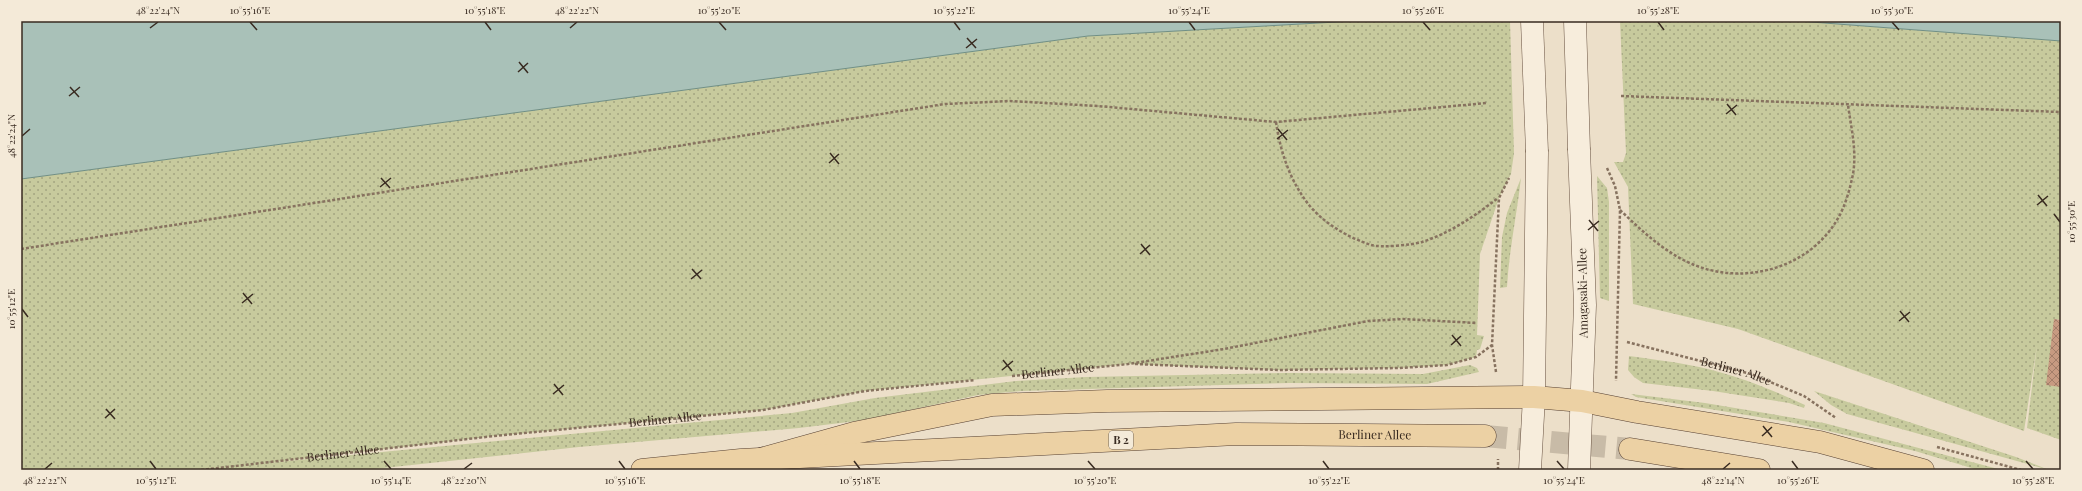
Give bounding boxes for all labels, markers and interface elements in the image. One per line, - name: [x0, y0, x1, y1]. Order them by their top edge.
- text: 48°22'24"N: [136, 3, 180, 17]
- text: 10°55'16"E: [230, 3, 270, 17]
- text: 10°55'18"E: [465, 3, 505, 17]
- text: 48°22'22"N: [555, 3, 599, 17]
- text: 10°55'20"E: [698, 3, 740, 17]
- text: 10°55'22"E: [933, 3, 975, 17]
- text: 10°55'24"E: [1168, 3, 1210, 17]
- text: 10°55'26"E: [1402, 3, 1444, 17]
- text: 10°55'28"E: [1637, 3, 1679, 17]
- text: 10°55'30"E: [1871, 3, 1913, 17]
- text: 48°22'24"N: [4, 114, 18, 158]
- text: 10°55'30"E: [2064, 201, 2078, 243]
- street label: Amagasaki-Allee: [1573, 248, 1591, 339]
- text: 10°55'12"E: [4, 289, 18, 329]
- street label: Berliner Allee: [1699, 352, 1774, 389]
- street label: Berliner Allee: [1021, 359, 1095, 382]
- street label: Berliner Allee: [628, 407, 702, 430]
- street label: Berliner Allee: [1338, 426, 1411, 442]
- road number: B 2: [1109, 431, 1133, 449]
- street label: Berliner Allee: [306, 440, 380, 465]
- text: 48°22'22"N: [23, 473, 67, 487]
- text: 10°55'12"E: [136, 473, 176, 487]
- text: 10°55'14"E: [371, 473, 411, 487]
- text: 48°22'20"N: [441, 473, 487, 487]
- text: 10°55'16"E: [605, 473, 645, 487]
- text: 10°55'18"E: [840, 473, 880, 487]
- text: 10°55'20"E: [1074, 473, 1116, 487]
- text: 10°55'22"E: [1308, 473, 1350, 487]
- text: 10°55'24"E: [1543, 473, 1585, 487]
- text: 48°22'14"N: [1701, 473, 1745, 487]
- text: 10°55'26"E: [1777, 473, 1819, 487]
- text: 10°55'28"E: [2012, 473, 2054, 487]

